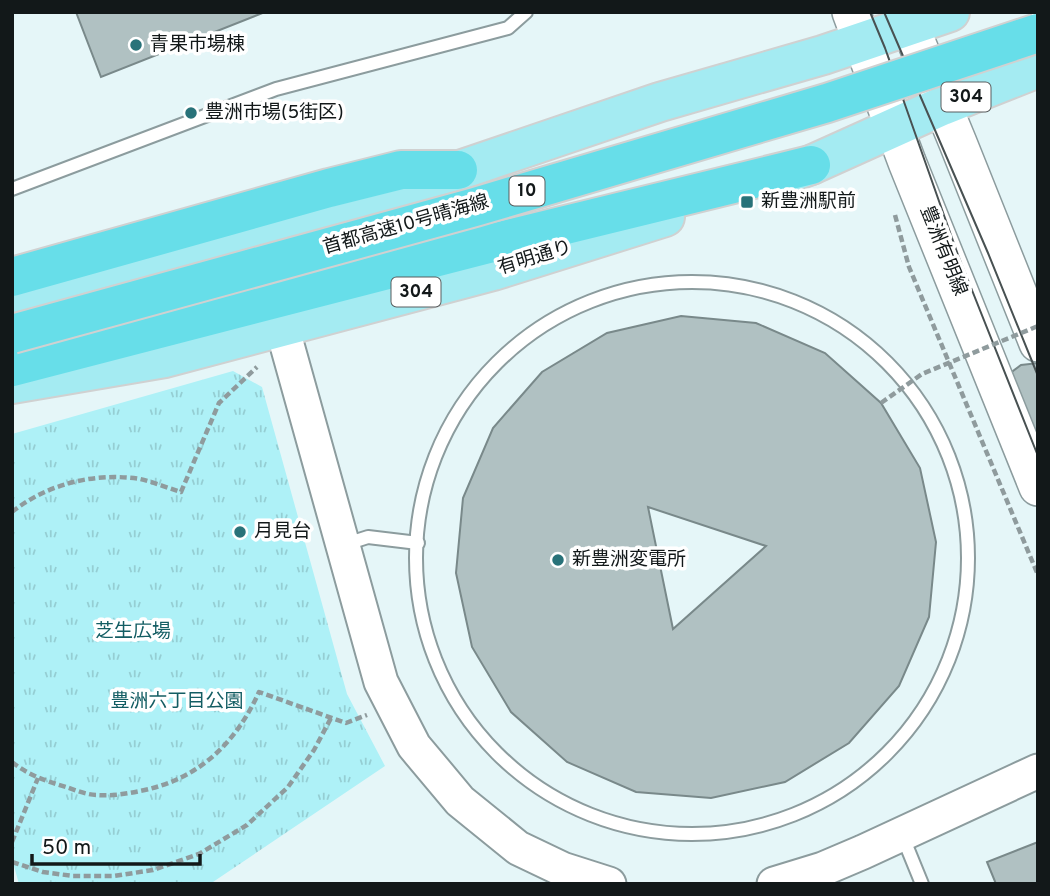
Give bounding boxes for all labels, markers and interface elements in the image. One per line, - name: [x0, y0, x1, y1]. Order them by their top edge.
- place label: 青果市場棟: [150, 33, 245, 57]
- marker: 青果市場棟: [128, 37, 144, 53]
- road number: 304: [942, 82, 990, 112]
- place label: 豊洲市場(5街区): [205, 101, 344, 125]
- marker: 豊洲市場(5街区): [183, 105, 199, 121]
- road number: 10: [510, 176, 544, 206]
- street label: 首都高速10号晴海線: [320, 190, 492, 260]
- place label: 新豊洲駅前: [761, 190, 856, 214]
- marker: 新豊洲駅前: [739, 194, 755, 210]
- street label: 豊洲有明線: [914, 202, 972, 300]
- street label: 有明通り: [495, 235, 575, 281]
- road number: 304: [392, 278, 440, 306]
- place label: 月見台: [254, 520, 311, 544]
- marker: 月見台: [232, 524, 248, 540]
- place label: 新豊洲変電所: [572, 548, 686, 572]
- marker: 新豊洲変電所: [550, 552, 566, 568]
- park label: 芝生広場: [95, 620, 171, 644]
- park label: 豊洲六丁目公園: [110, 690, 244, 714]
- scale bar: [32, 822, 200, 866]
- text: 50 m: [42, 835, 91, 862]

